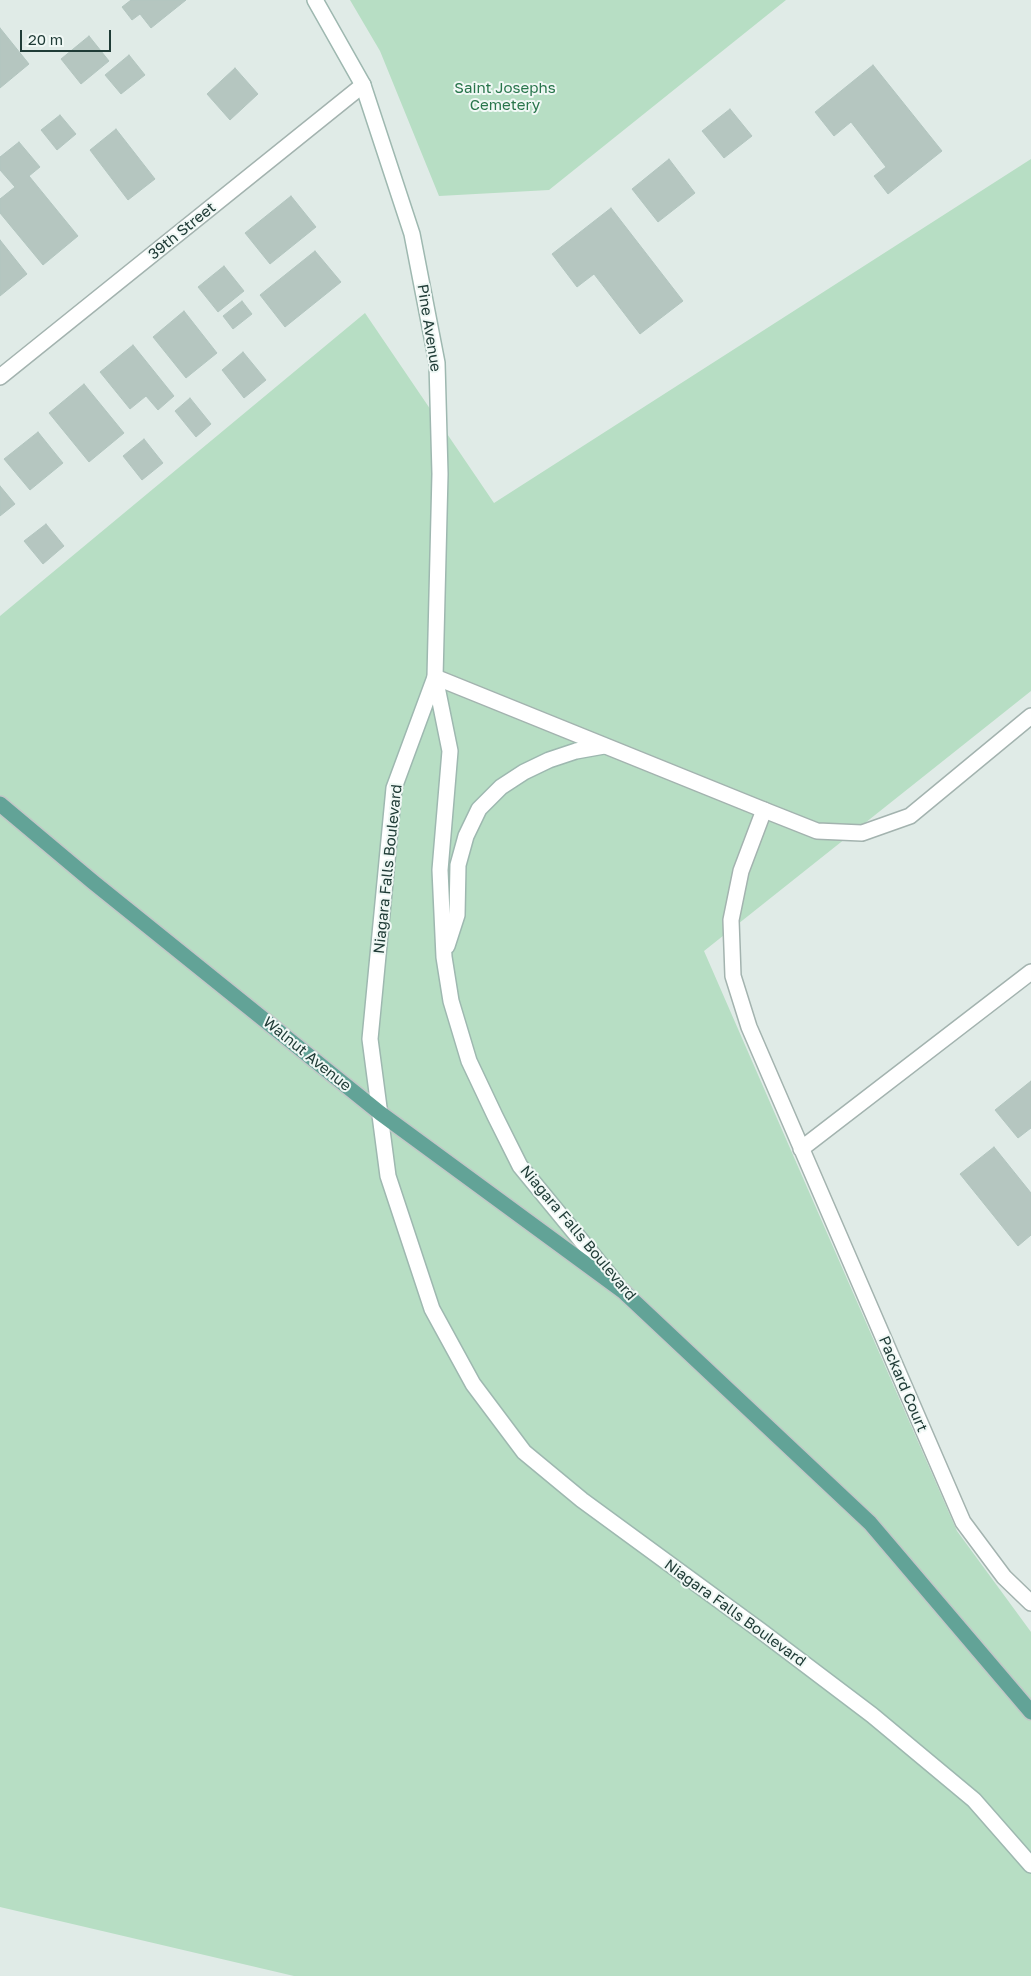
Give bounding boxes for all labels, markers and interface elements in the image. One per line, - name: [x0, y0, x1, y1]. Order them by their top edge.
- scale bar: [22, 20, 114, 52]
- text: 20 m: [28, 30, 63, 48]
- park label: Saint Josephs Cemetery: [454, 79, 556, 114]
- street label: 39th Street: [145, 198, 219, 264]
- street label: Pine Avenue: [413, 283, 445, 373]
- street label: Niagara Falls Boulevard: [370, 783, 406, 955]
- street label: Walnut Avenue: [259, 1013, 355, 1095]
- street label: Niagara Falls Boulevard: [516, 1162, 640, 1304]
- street label: Packard Court: [875, 1333, 931, 1435]
- street label: Niagara Falls Boulevard: [661, 1556, 809, 1670]

